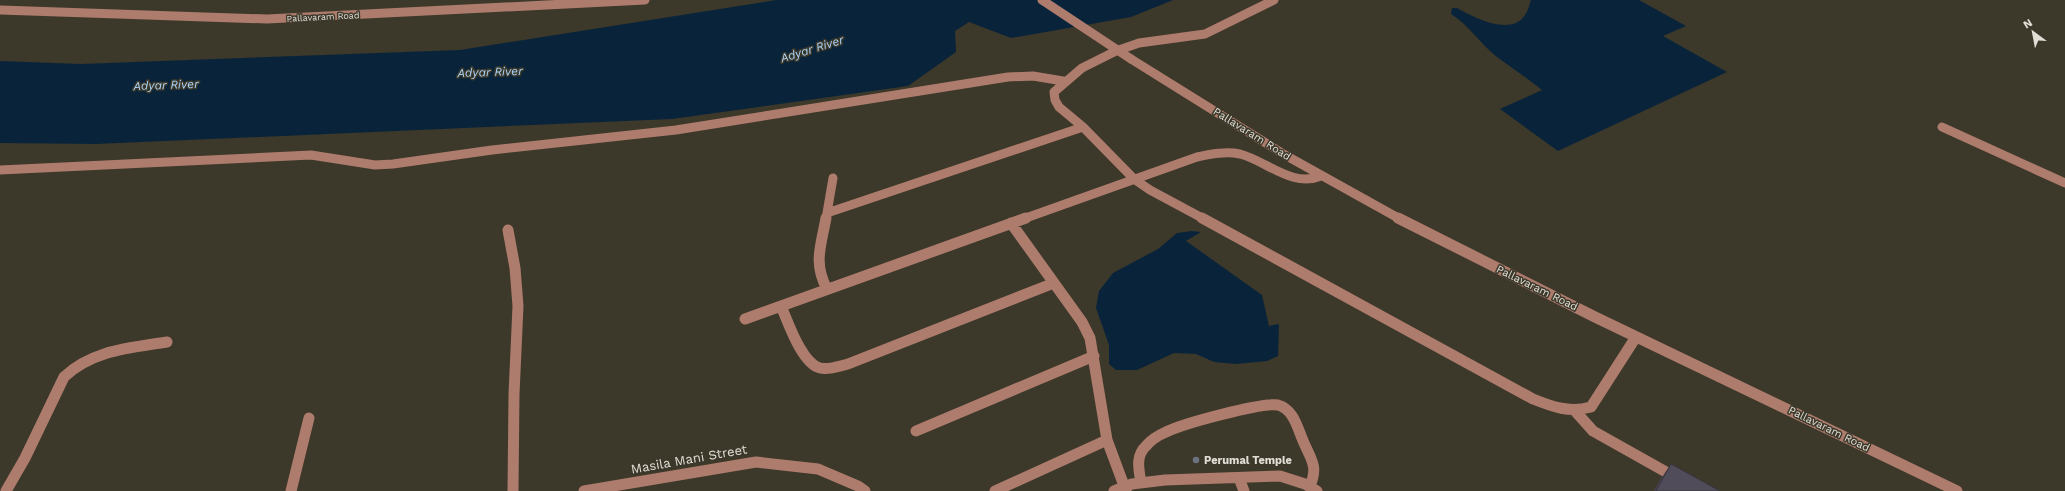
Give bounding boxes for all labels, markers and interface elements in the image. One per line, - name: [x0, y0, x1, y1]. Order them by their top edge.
- street label: Pallavaram Road: [286, 10, 360, 24]
- north arrow: [2013, 12, 2053, 52]
- text: N: [2021, 16, 2035, 32]
- water label: Adyar River: [778, 32, 847, 66]
- water label: Adyar River: [456, 64, 524, 80]
- water label: Adyar River: [132, 77, 200, 93]
- street label: Pallavaram Road: [1211, 105, 1293, 163]
- street label: Pallavaram Road: [1494, 263, 1580, 313]
- street label: Pallavaram Road: [1786, 404, 1872, 454]
- street label: Masila Mani Street: [630, 441, 749, 477]
- place label: Perumal Temple: [1204, 454, 1292, 467]
- marker: Perumal Temple: [1191, 455, 1201, 465]

